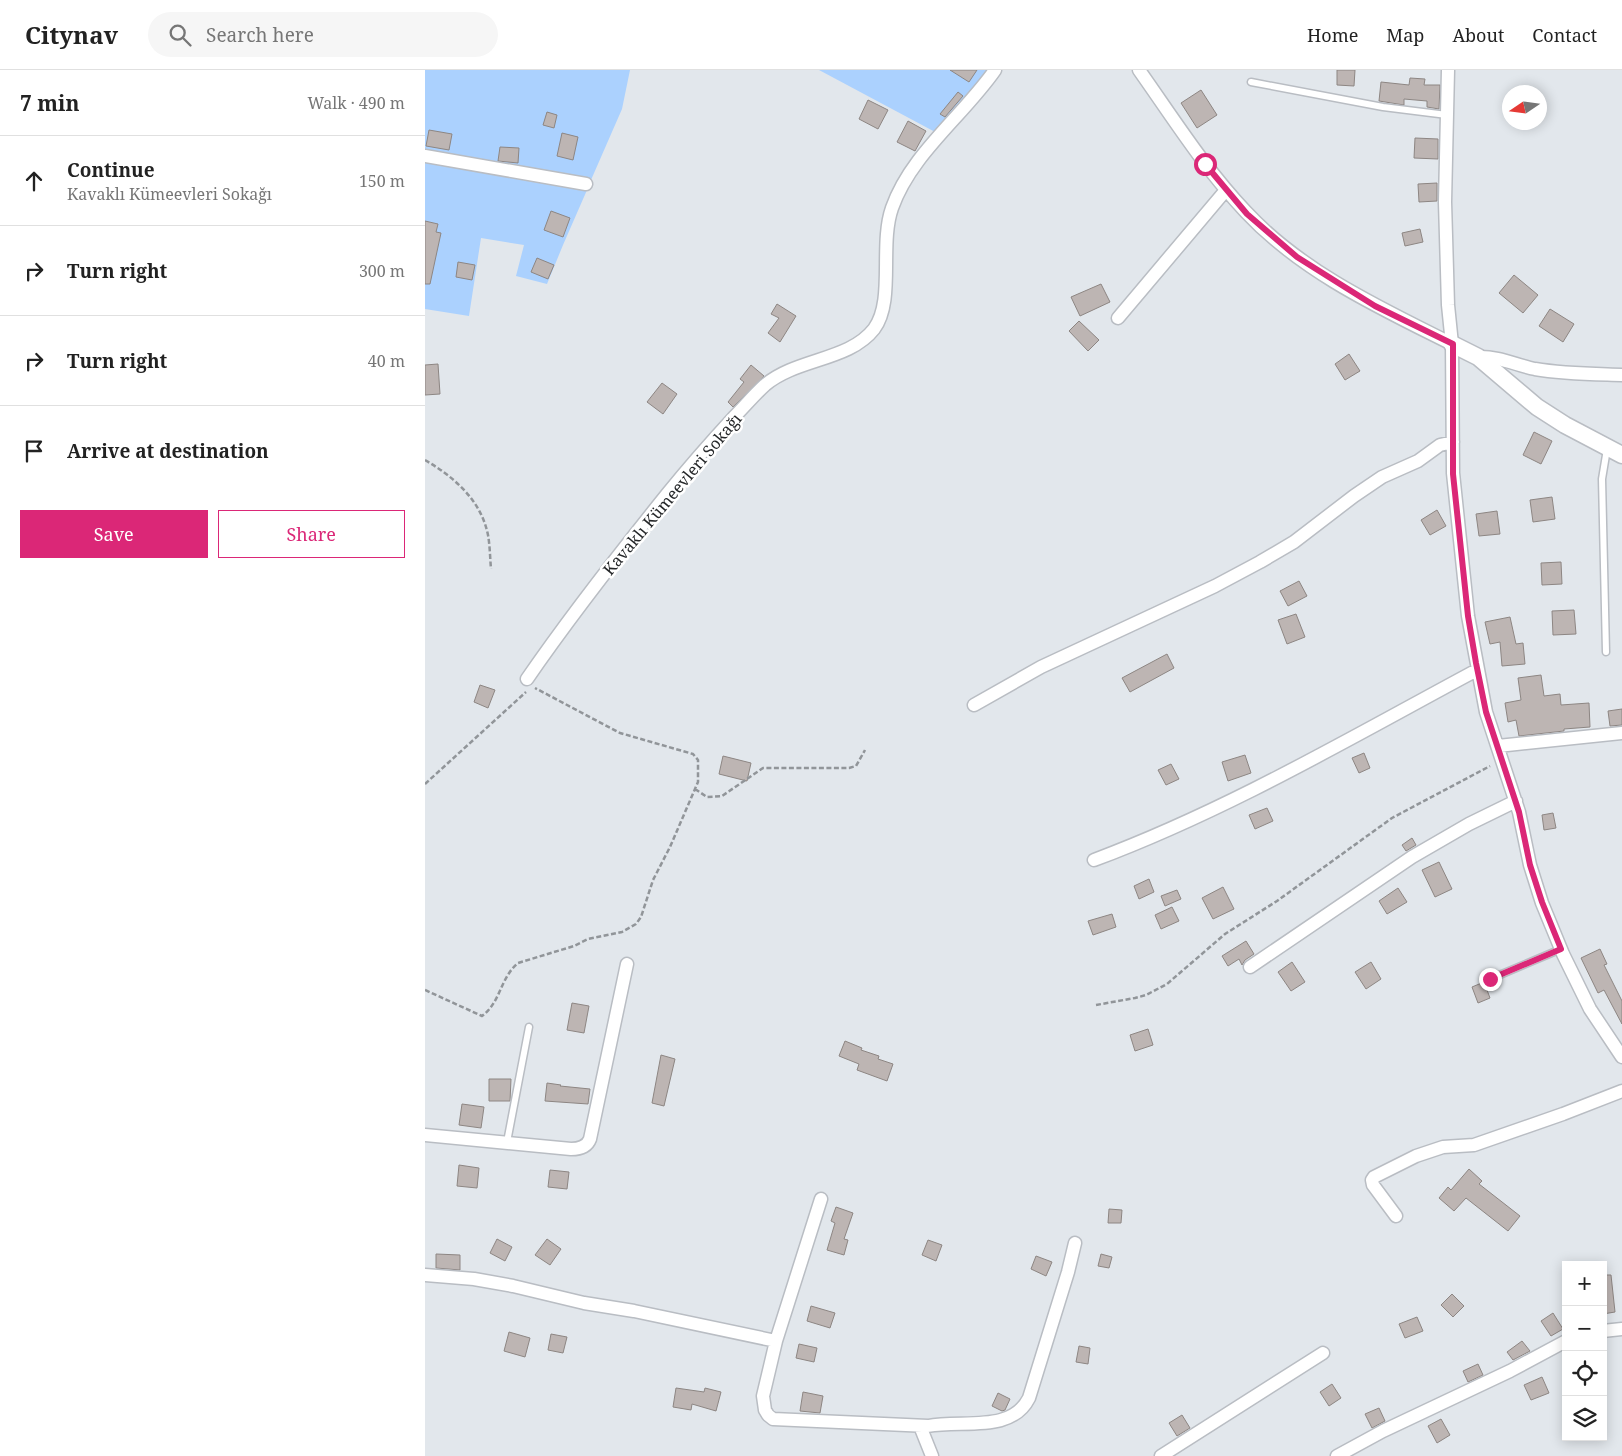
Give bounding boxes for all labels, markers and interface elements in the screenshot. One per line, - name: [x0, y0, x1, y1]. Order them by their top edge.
- search box: [148, 12, 498, 57]
- text: Citynav: [25, 18, 118, 51]
- icon: search: [166, 21, 194, 49]
- text: Search here: [206, 22, 314, 48]
- text: Home: [1307, 23, 1358, 47]
- text: Map: [1386, 23, 1424, 47]
- text: About: [1452, 23, 1504, 47]
- text: Contact: [1532, 23, 1597, 47]
- north arrow: [1502, 85, 1547, 130]
- text: 7 min: [20, 89, 79, 117]
- text: Walk · 490 m: [308, 92, 405, 114]
- route start: [1194, 153, 1217, 176]
- text: Continue: [67, 157, 155, 183]
- icon: ahead: [20, 167, 48, 195]
- text: 150 m: [359, 170, 405, 192]
- text: Kavaklı Kümeevleri Sokağı: [67, 183, 272, 205]
- icon: right: [20, 257, 48, 285]
- text: Turn right: [67, 258, 167, 284]
- text: 300 m: [359, 260, 405, 282]
- icon: right: [20, 347, 48, 375]
- text: Turn right: [67, 348, 167, 374]
- text: 40 m: [368, 350, 405, 372]
- street label: Kavaklı Kümeevleri Sokağı: [598, 408, 746, 580]
- icon: arrive: [20, 437, 48, 465]
- text: Arrive at destination: [67, 438, 269, 464]
- button: Save: [20, 510, 208, 558]
- button: Share: [218, 510, 405, 558]
- route end: [1479, 968, 1502, 991]
- map controls: [1562, 1261, 1607, 1441]
- button: +: [1562, 1261, 1607, 1306]
- button: −: [1562, 1306, 1607, 1351]
- button: locate: [1562, 1351, 1607, 1396]
- button: layers: [1562, 1396, 1607, 1441]

